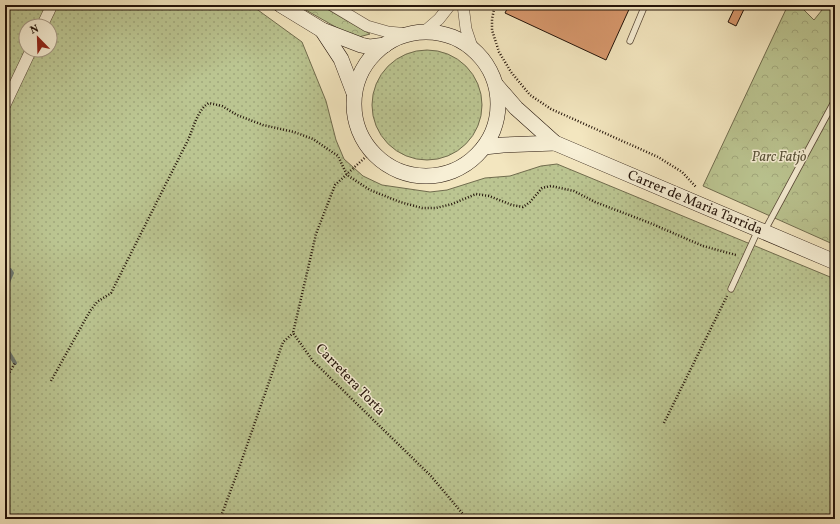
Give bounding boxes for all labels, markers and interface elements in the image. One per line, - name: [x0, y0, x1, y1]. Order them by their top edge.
- north arrow: [18, 18, 58, 58]
- text: N: [28, 22, 41, 39]
- park label: Parc Fatjò: [752, 148, 807, 167]
- street label: Carrer de Maria Tarrida: [625, 166, 765, 240]
- street label: Carretera Torta: [311, 340, 389, 420]

